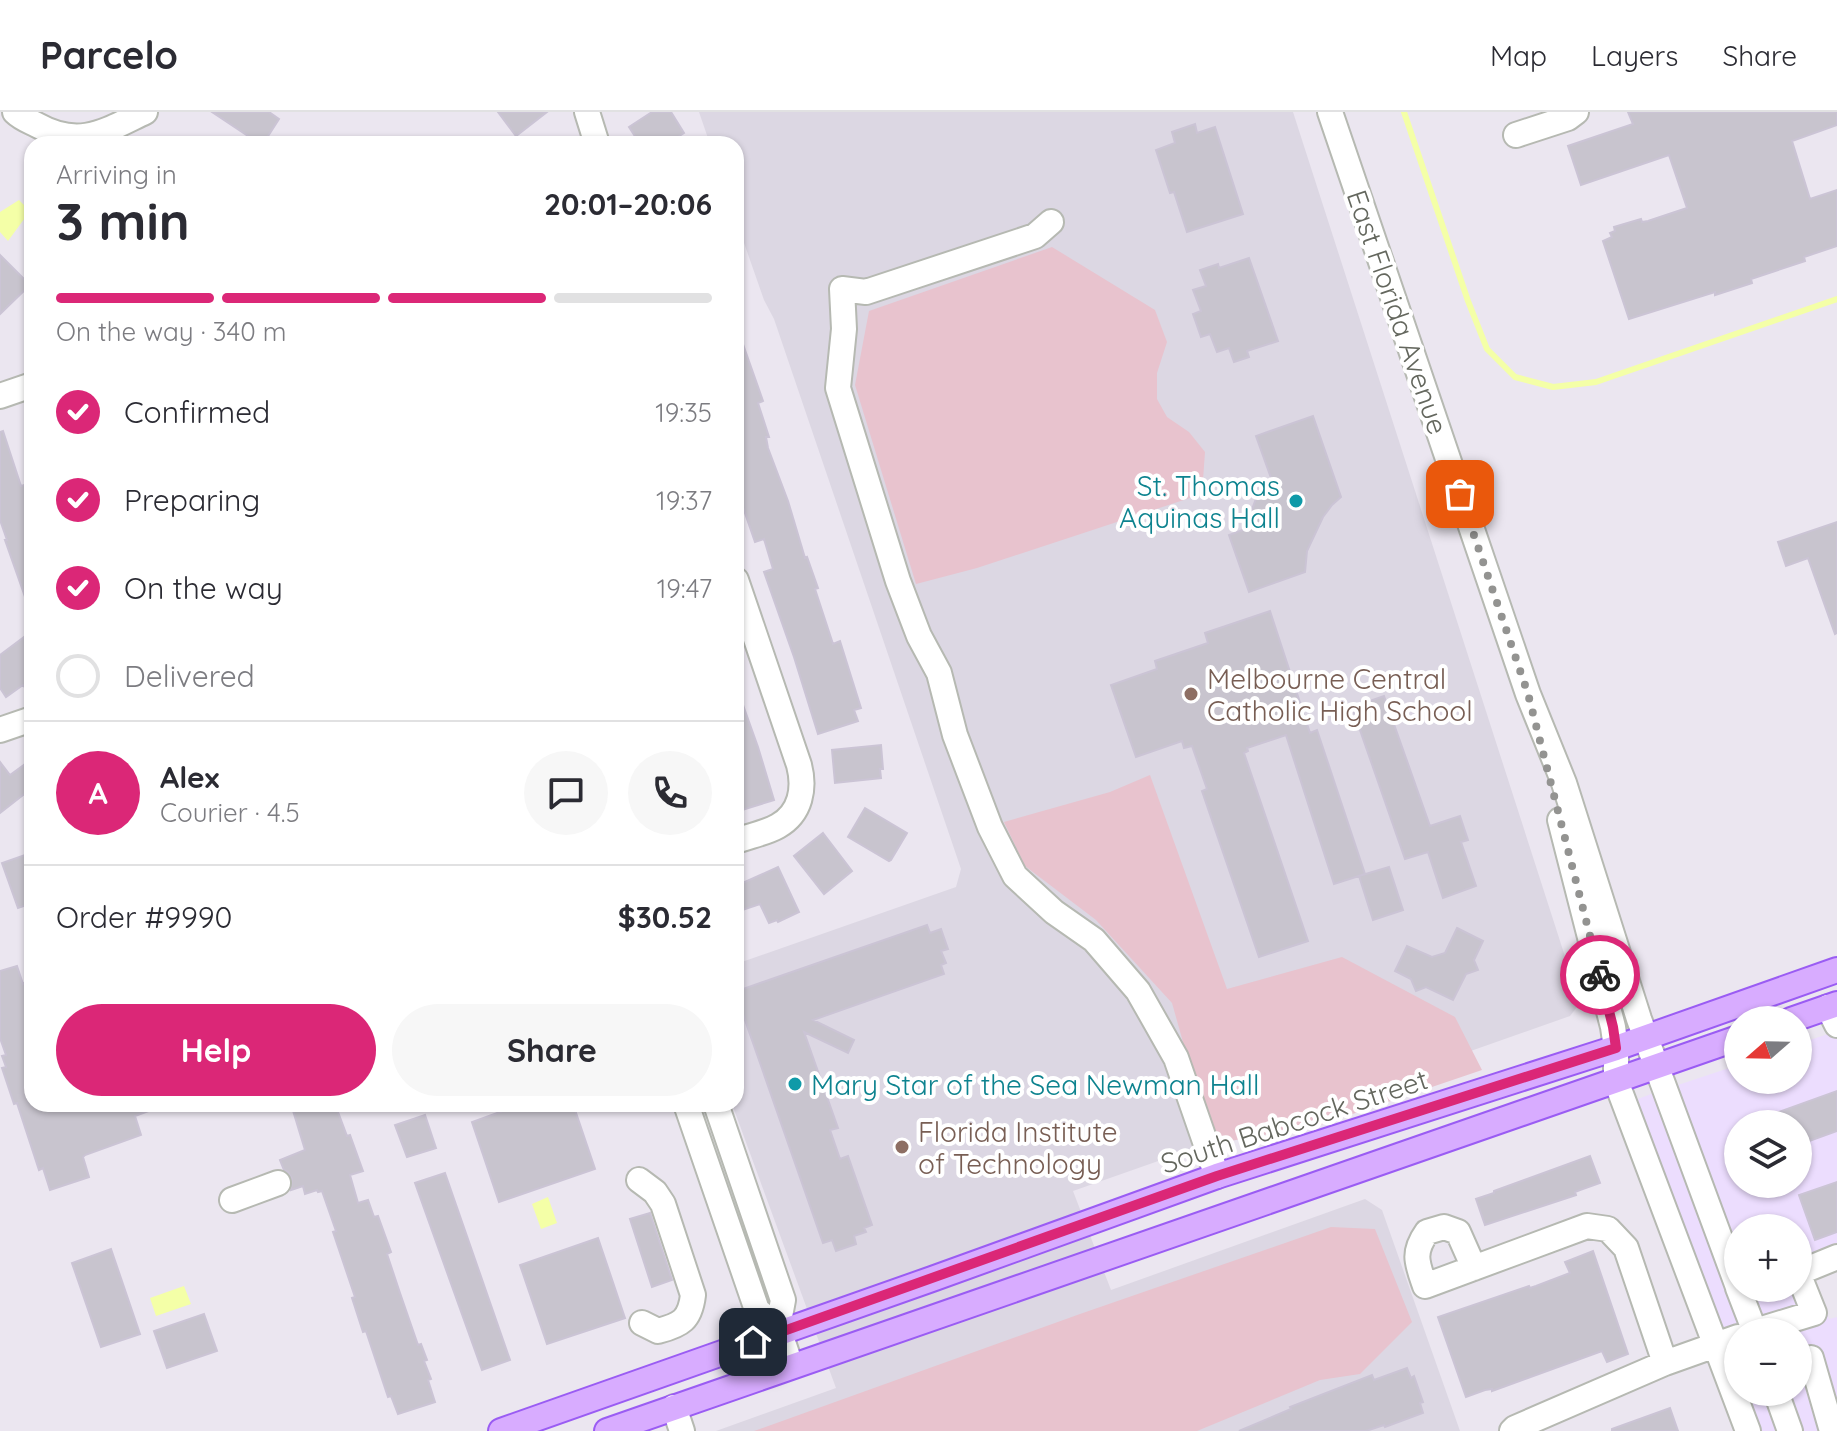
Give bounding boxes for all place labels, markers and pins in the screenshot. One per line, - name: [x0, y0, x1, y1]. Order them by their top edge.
- pin: [1426, 460, 1494, 528]
- place label: St. Thomas Aquinas Hall: [1119, 468, 1280, 535]
- marker: St. Thomas Aquinas Hall: [1287, 492, 1305, 510]
- place label: Melbourne Central Catholic High School: [1207, 661, 1473, 728]
- marker: Melbourne Central Catholic High School: [1182, 685, 1200, 703]
- place label: Mary Star of the Sea Newman Hall: [811, 1067, 1259, 1102]
- marker: Mary Star of the Sea Newman Hall: [786, 1075, 804, 1093]
- place label: Florida Institute of Technology: [918, 1114, 1118, 1181]
- marker: Florida Institute of Technology: [893, 1138, 911, 1156]
- pin: [719, 1308, 787, 1376]

